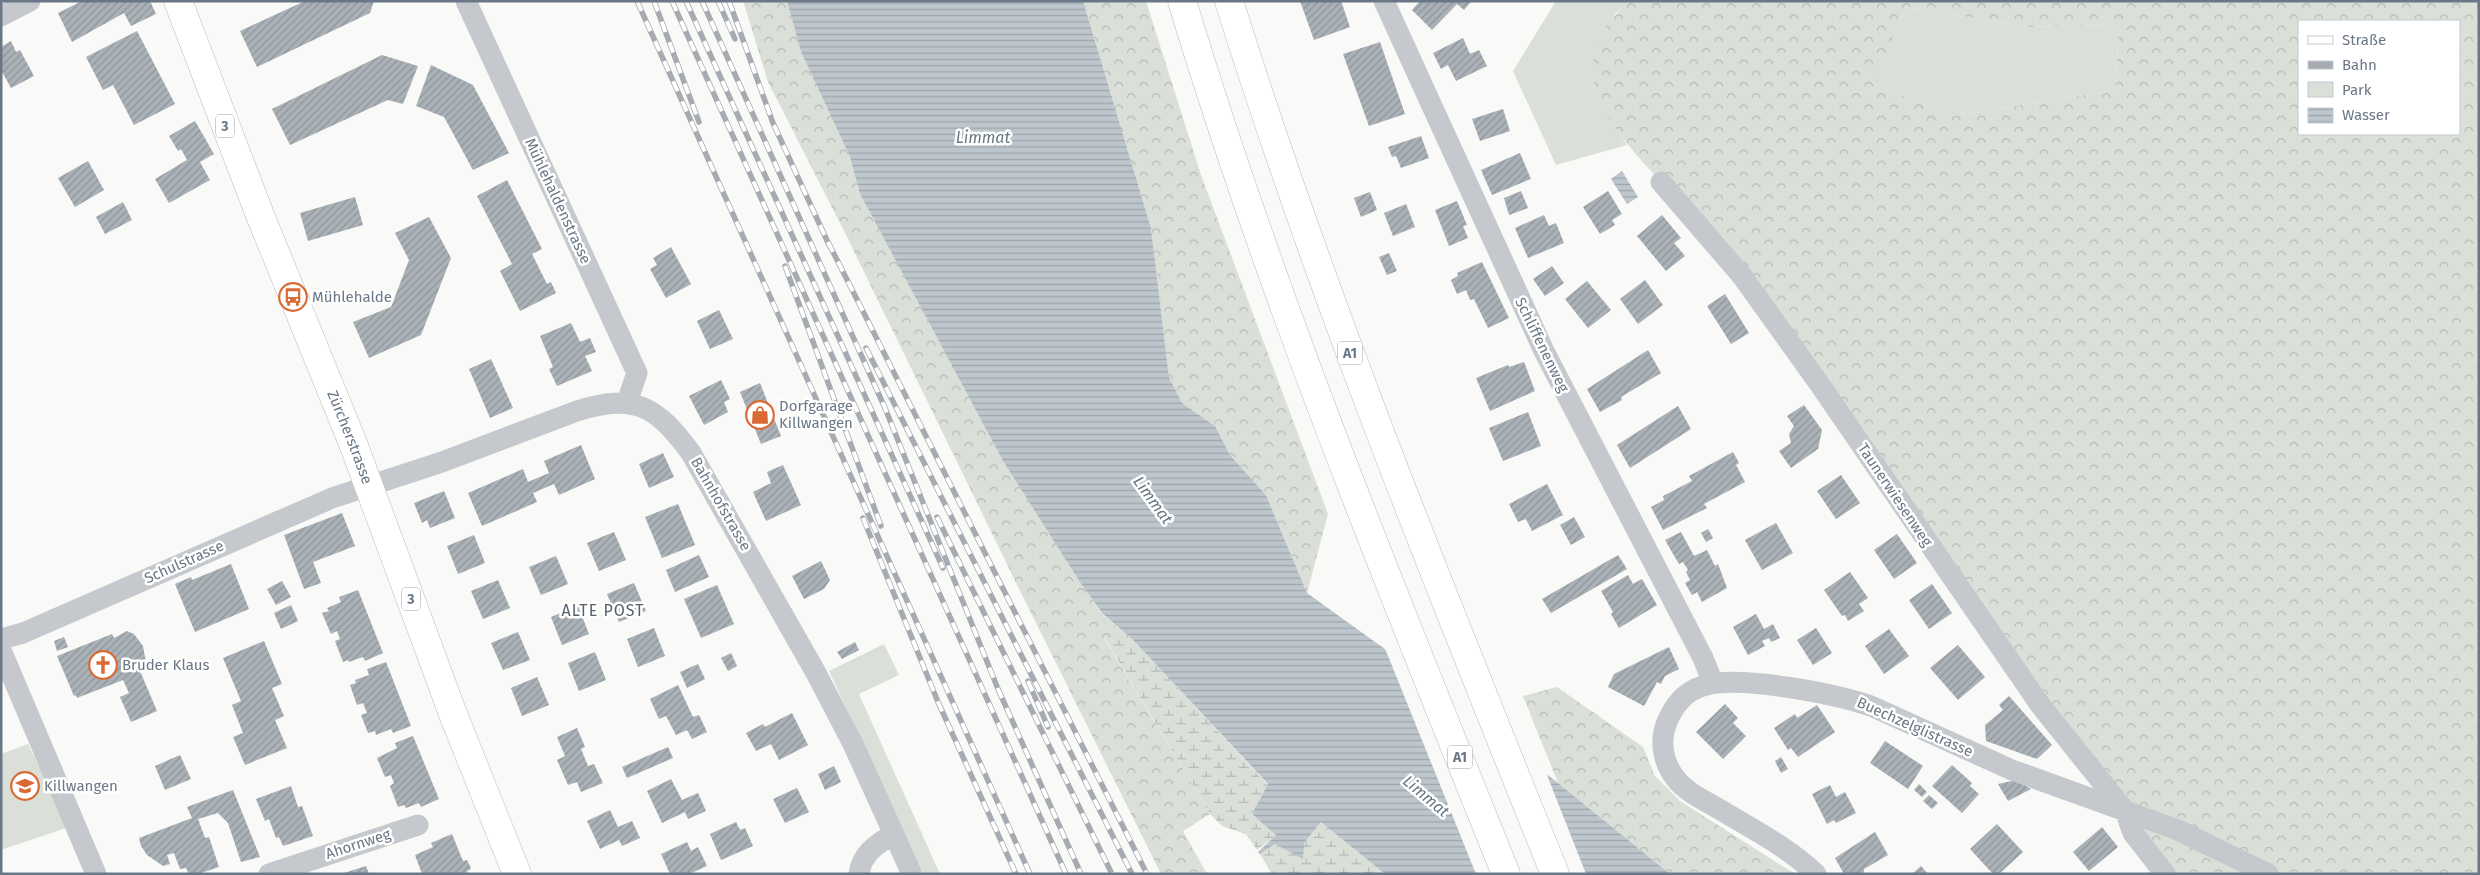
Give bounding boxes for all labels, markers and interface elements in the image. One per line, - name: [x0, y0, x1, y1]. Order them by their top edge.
- legend: [2298, 20, 2460, 135]
- text: Straße: [2342, 31, 2386, 49]
- text: Bahn: [2342, 56, 2377, 74]
- text: Park: [2342, 81, 2372, 99]
- text: Wasser: [2342, 106, 2390, 124]
- road number: 3: [216, 114, 234, 138]
- water label: Limmat: [956, 128, 1010, 147]
- street label: Mühlehaldenstrasse: [521, 135, 595, 267]
- bus stop icon: Mühlehalde: [278, 282, 308, 312]
- place label: Mühlehalde: [312, 288, 392, 306]
- street label: Schliffenenweg: [1511, 295, 1573, 396]
- road number: A1: [1338, 342, 1362, 364]
- street label: Zürcherstrasse: [323, 388, 376, 487]
- place label: Dorfgarage Killwangen: [779, 397, 853, 432]
- shop icon: Dorfgarage Killwangen: [745, 400, 775, 430]
- street label: Taunerwiesenweg: [1854, 440, 1936, 550]
- street label: Bahnhofstrasse: [687, 454, 755, 554]
- water label: Limmat: [1129, 472, 1177, 528]
- street label: Schulstrasse: [142, 536, 226, 588]
- road number: 3: [402, 588, 420, 610]
- district label: ALTE POST: [562, 601, 644, 620]
- church icon: Bruder Klaus: [88, 650, 118, 680]
- place label: Bruder Klaus: [122, 656, 210, 674]
- street label: Buechzelglistrasse: [1854, 693, 1976, 761]
- road number: A1: [1448, 746, 1472, 769]
- school or university icon: Killwangen: [10, 771, 40, 801]
- water label: Limmat: [1399, 771, 1453, 821]
- place label: Killwangen: [44, 777, 118, 795]
- street label: Ahornweg: [323, 825, 393, 863]

